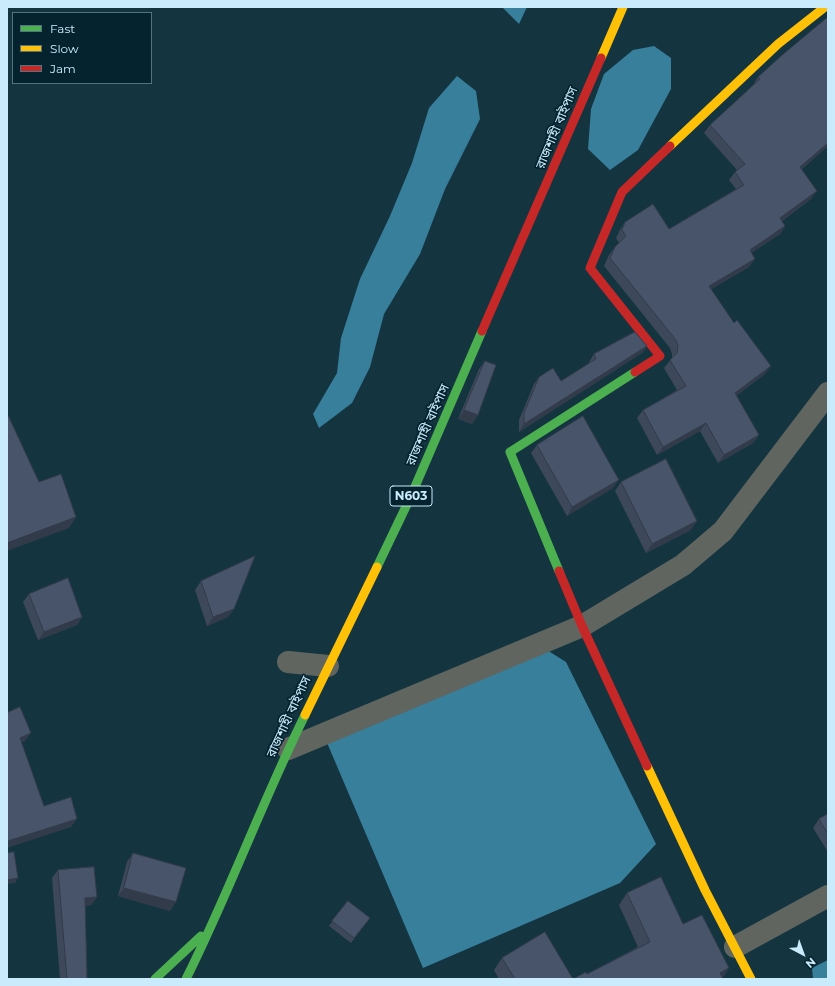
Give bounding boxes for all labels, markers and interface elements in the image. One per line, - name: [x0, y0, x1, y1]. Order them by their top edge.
- legend: [12, 12, 152, 84]
- text: Fast: [50, 21, 75, 36]
- text: Slow: [50, 41, 79, 56]
- text: Jam: [50, 61, 76, 76]
- street label: রাজশাহী বাইপাস: [533, 85, 581, 171]
- street label: রাজশাহী বাইপাস: [403, 382, 453, 468]
- road number: N603: [390, 486, 432, 506]
- street label: রাজশাহী বাইপাস: [263, 674, 315, 760]
- north arrow: [783, 934, 823, 974]
- text: N: [803, 955, 819, 971]

